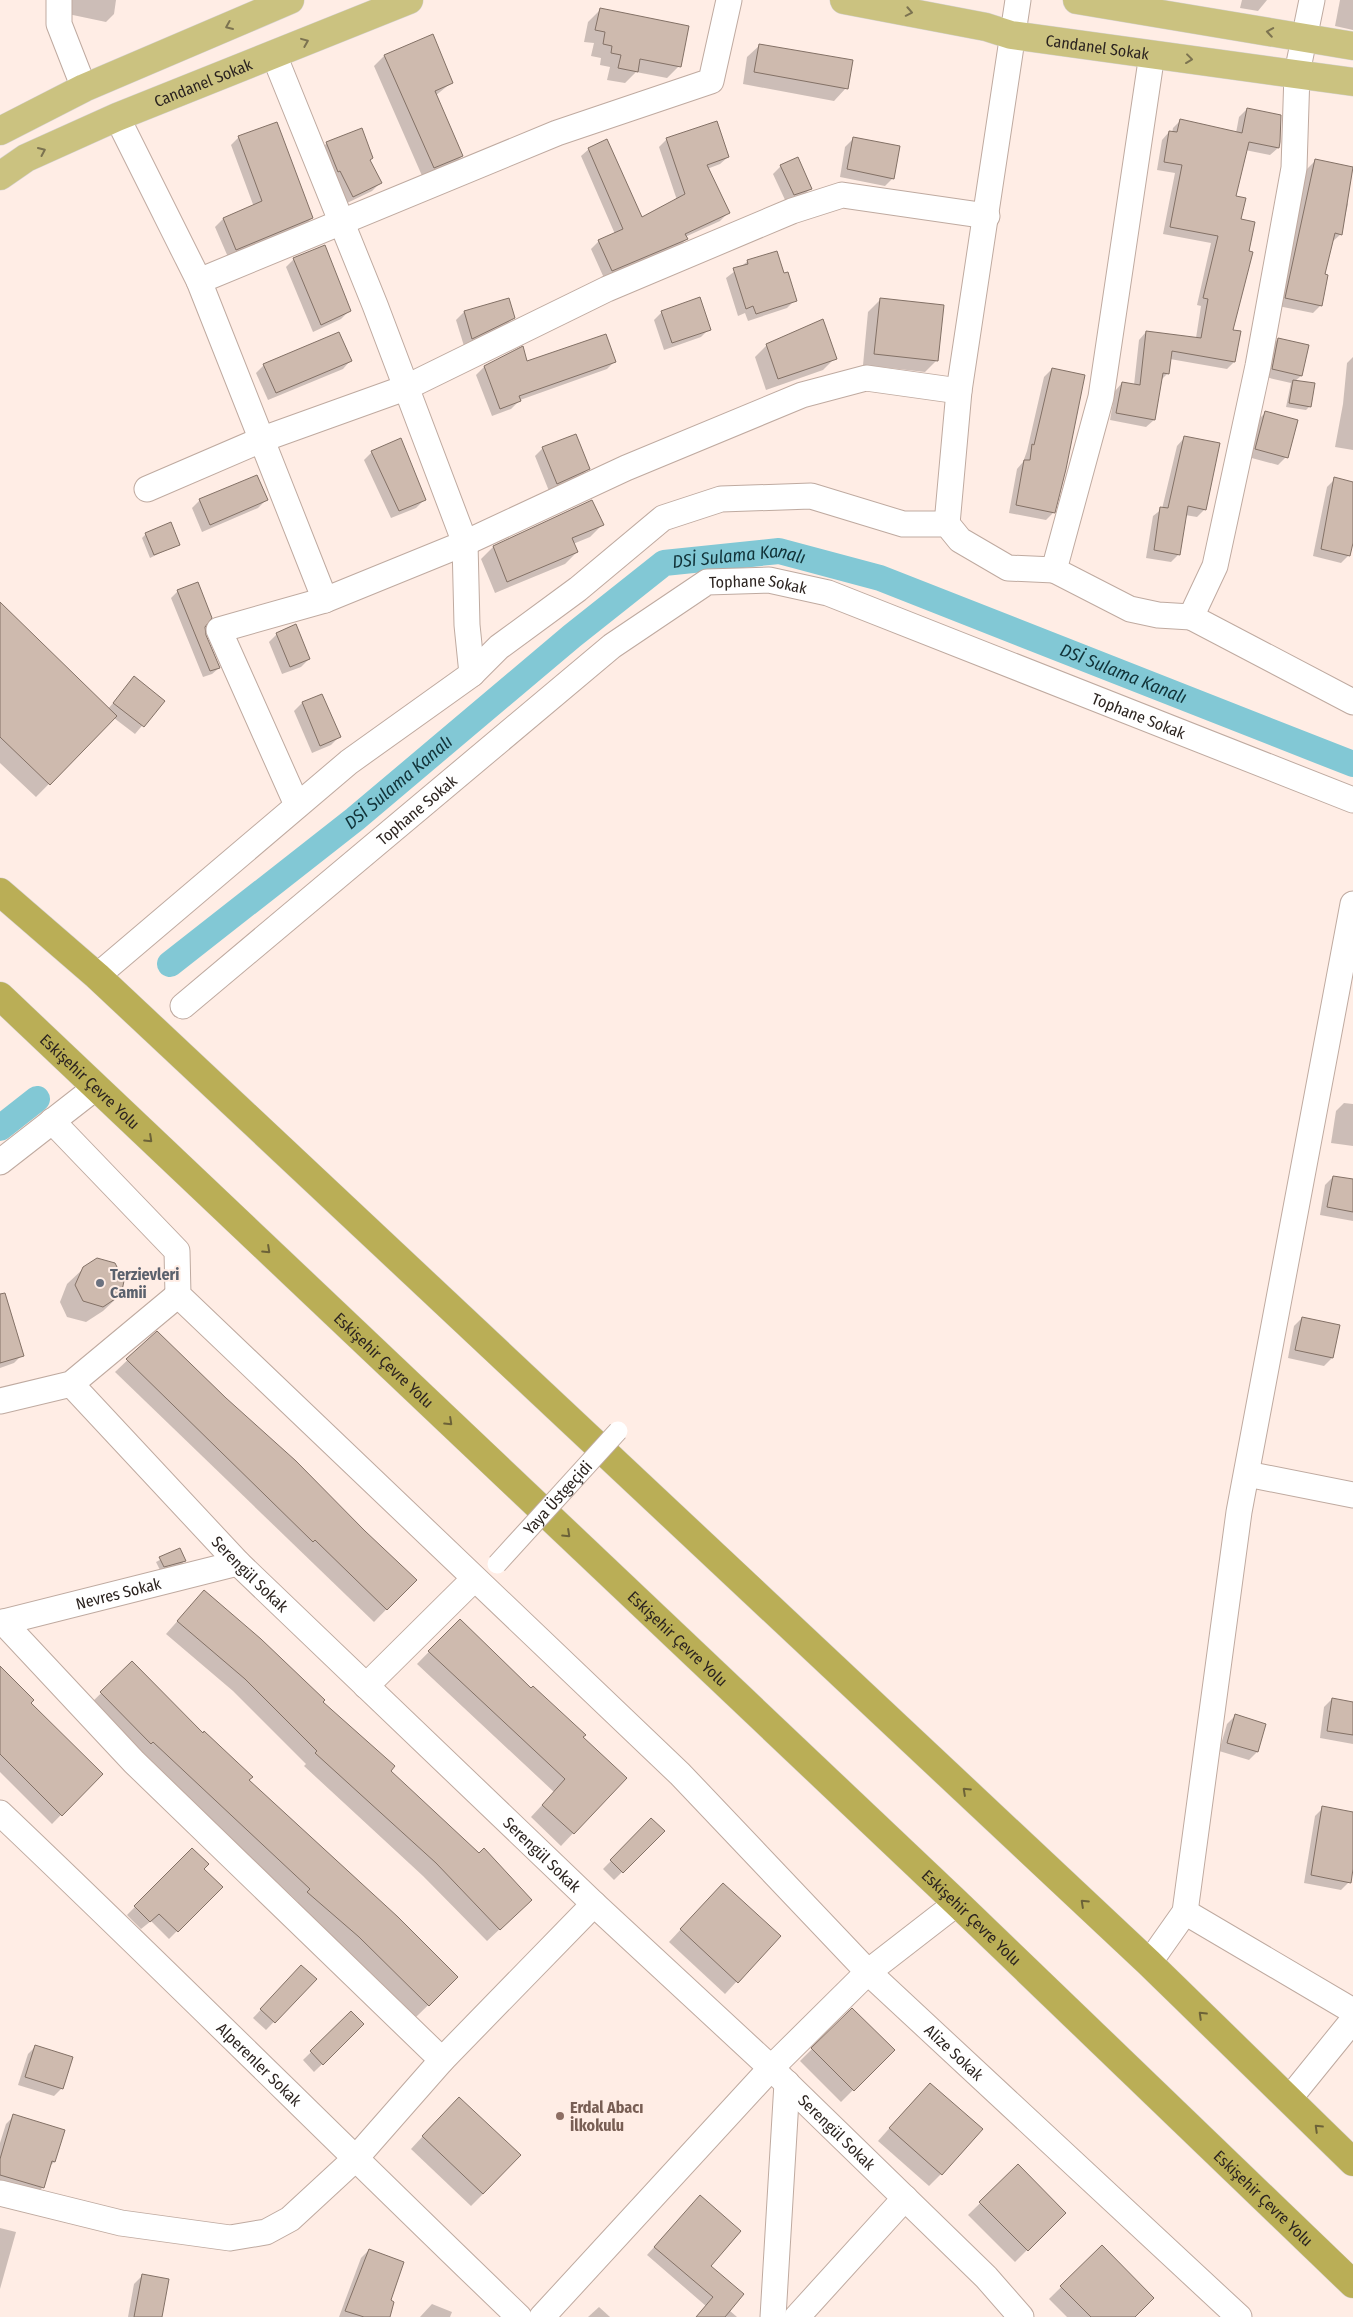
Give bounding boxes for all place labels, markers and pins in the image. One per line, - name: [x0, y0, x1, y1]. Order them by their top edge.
- place label: Terzievleri Camii: [110, 1265, 180, 1302]
- marker: Terzievleri Camii: [94, 1277, 106, 1289]
- place label: Erdal Abacı İlkokulu: [570, 2098, 643, 2135]
- marker: Erdal Abacı İlkokulu: [554, 2110, 566, 2122]

